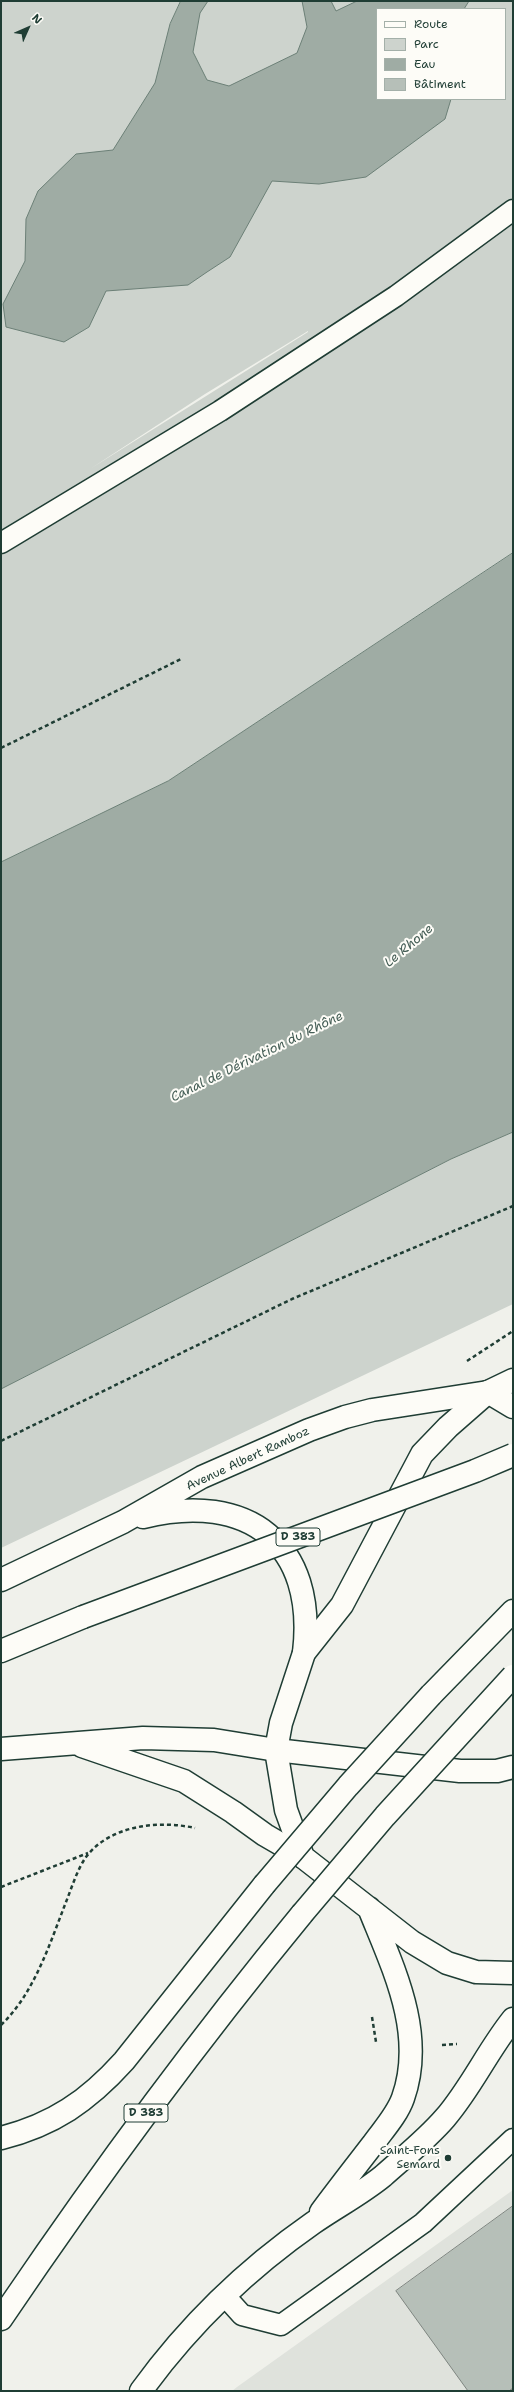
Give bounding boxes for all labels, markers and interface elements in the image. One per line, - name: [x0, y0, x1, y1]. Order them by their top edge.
- north arrow: [8, 8, 48, 48]
- legend: [376, 8, 506, 100]
- text: N: [28, 11, 45, 28]
- text: Route: [414, 16, 448, 32]
- text: Parc: [414, 36, 439, 52]
- text: Eau: [414, 56, 435, 72]
- text: Bâtiment: [414, 76, 466, 92]
- water label: Le Rhone: [381, 921, 437, 971]
- water label: Canal de Dérivation du Rhône: [168, 1008, 346, 1106]
- street label: Avenue Albert Ramboz: [184, 1424, 312, 1494]
- road number: D 383: [276, 1528, 320, 1546]
- road number: D 383: [124, 2104, 168, 2122]
- place label: Saint-Fons Semard: [380, 2144, 440, 2172]
- marker: Saint-Fons Semard: [443, 2153, 453, 2163]

